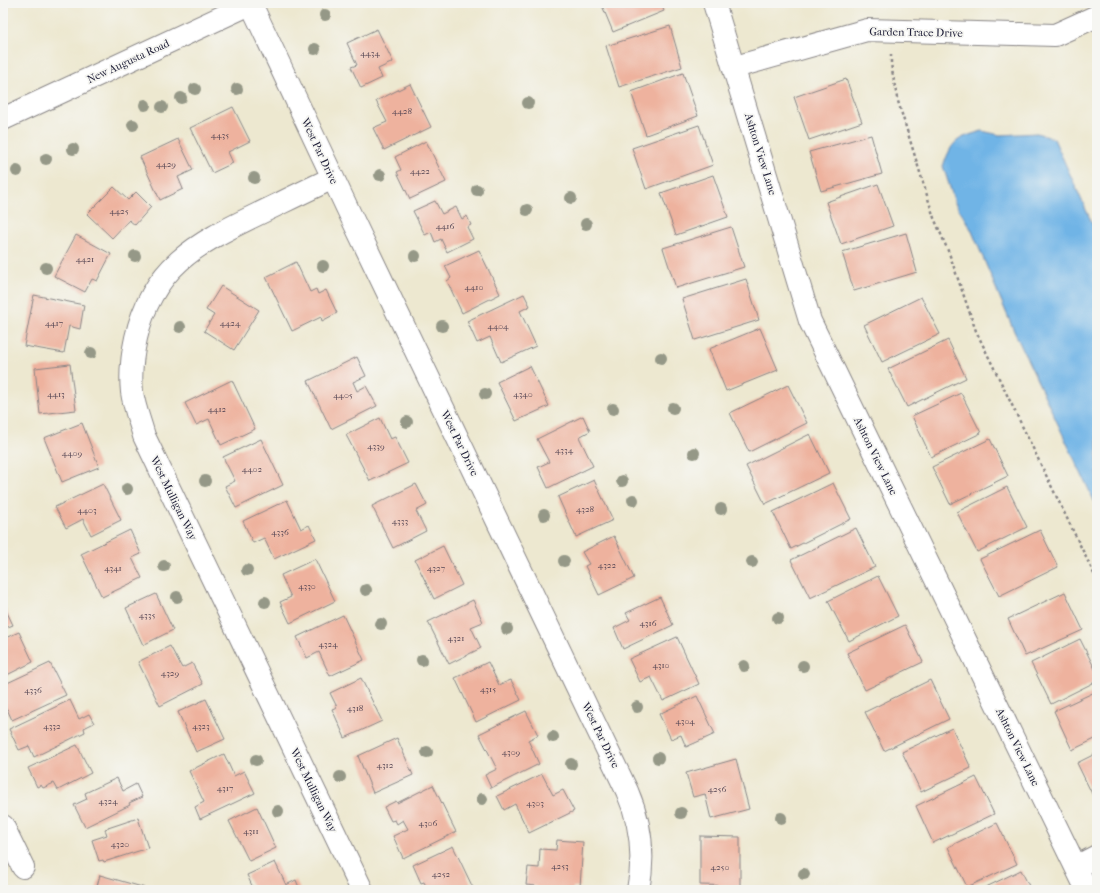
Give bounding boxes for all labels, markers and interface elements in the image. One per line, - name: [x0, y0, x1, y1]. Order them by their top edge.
- street label: Garden Trace Drive: [869, 25, 963, 40]
- street label: New Augusta Road: [85, 36, 172, 86]
- house number: 4434: [360, 48, 381, 58]
- house number: 4428: [392, 106, 412, 116]
- street label: Ashton View Lane: [742, 111, 779, 197]
- street label: West Par Drive: [298, 115, 341, 187]
- house number: 4435: [211, 130, 229, 140]
- house number: 4429: [156, 159, 176, 169]
- house number: 4422: [410, 166, 430, 176]
- house number: 4425: [109, 206, 129, 216]
- house number: 4416: [436, 221, 454, 231]
- house number: 4421: [76, 254, 94, 264]
- house number: 4410: [465, 282, 483, 292]
- house number: 4417: [45, 318, 64, 328]
- house number: 4424: [220, 318, 241, 328]
- house number: 4404: [488, 321, 509, 331]
- house number: 4413: [47, 389, 65, 399]
- house number: 4340: [513, 389, 533, 399]
- house number: 4405: [333, 390, 353, 400]
- house number: 4412: [208, 404, 227, 414]
- street label: West Par Drive: [438, 407, 481, 479]
- street label: Ashton View Lane: [851, 414, 900, 498]
- house number: 4339: [367, 441, 385, 451]
- house number: 4334: [555, 445, 574, 455]
- house number: 4409: [62, 448, 82, 458]
- street label: West Mulligan Way: [147, 453, 200, 543]
- house number: 4402: [242, 464, 262, 474]
- house number: 4328: [576, 504, 595, 514]
- house number: 4403: [77, 505, 97, 515]
- house number: 4333: [392, 516, 409, 526]
- house number: 4336: [271, 527, 289, 537]
- house number: 4322: [598, 560, 616, 570]
- house number: 4341: [104, 563, 122, 573]
- house number: 4327: [427, 563, 446, 573]
- house number: 4330: [298, 581, 316, 591]
- house number: 4335: [139, 610, 155, 620]
- house number: 4316: [639, 618, 657, 628]
- house number: 4321: [448, 633, 464, 643]
- house number: 4324: [319, 639, 338, 649]
- house number: 4310: [652, 660, 670, 670]
- house number: 4329: [161, 668, 179, 678]
- house number: 4315: [480, 684, 496, 694]
- house number: 4336: [24, 685, 42, 695]
- street label: West Par Drive: [579, 699, 622, 771]
- house number: 4318: [347, 703, 364, 713]
- street label: Ashton View Lane: [993, 705, 1042, 789]
- house number: 4304: [675, 716, 695, 726]
- house number: 4332: [43, 721, 61, 731]
- house number: 4323: [192, 721, 210, 731]
- street label: West Mulligan Way: [287, 745, 340, 835]
- house number: 4309: [502, 747, 521, 757]
- house number: 4312: [377, 760, 394, 770]
- house number: 4317: [217, 783, 234, 793]
- house number: 4256: [708, 784, 726, 794]
- house number: 4324: [99, 796, 118, 806]
- house number: 4303: [526, 798, 544, 808]
- house number: 4306: [419, 818, 438, 828]
- house number: 4311: [243, 826, 259, 836]
- house number: 4320: [111, 839, 129, 849]
- house number: 4253: [551, 861, 569, 871]
- house number: 4250: [711, 862, 729, 872]
- house number: 4252: [432, 869, 451, 879]

